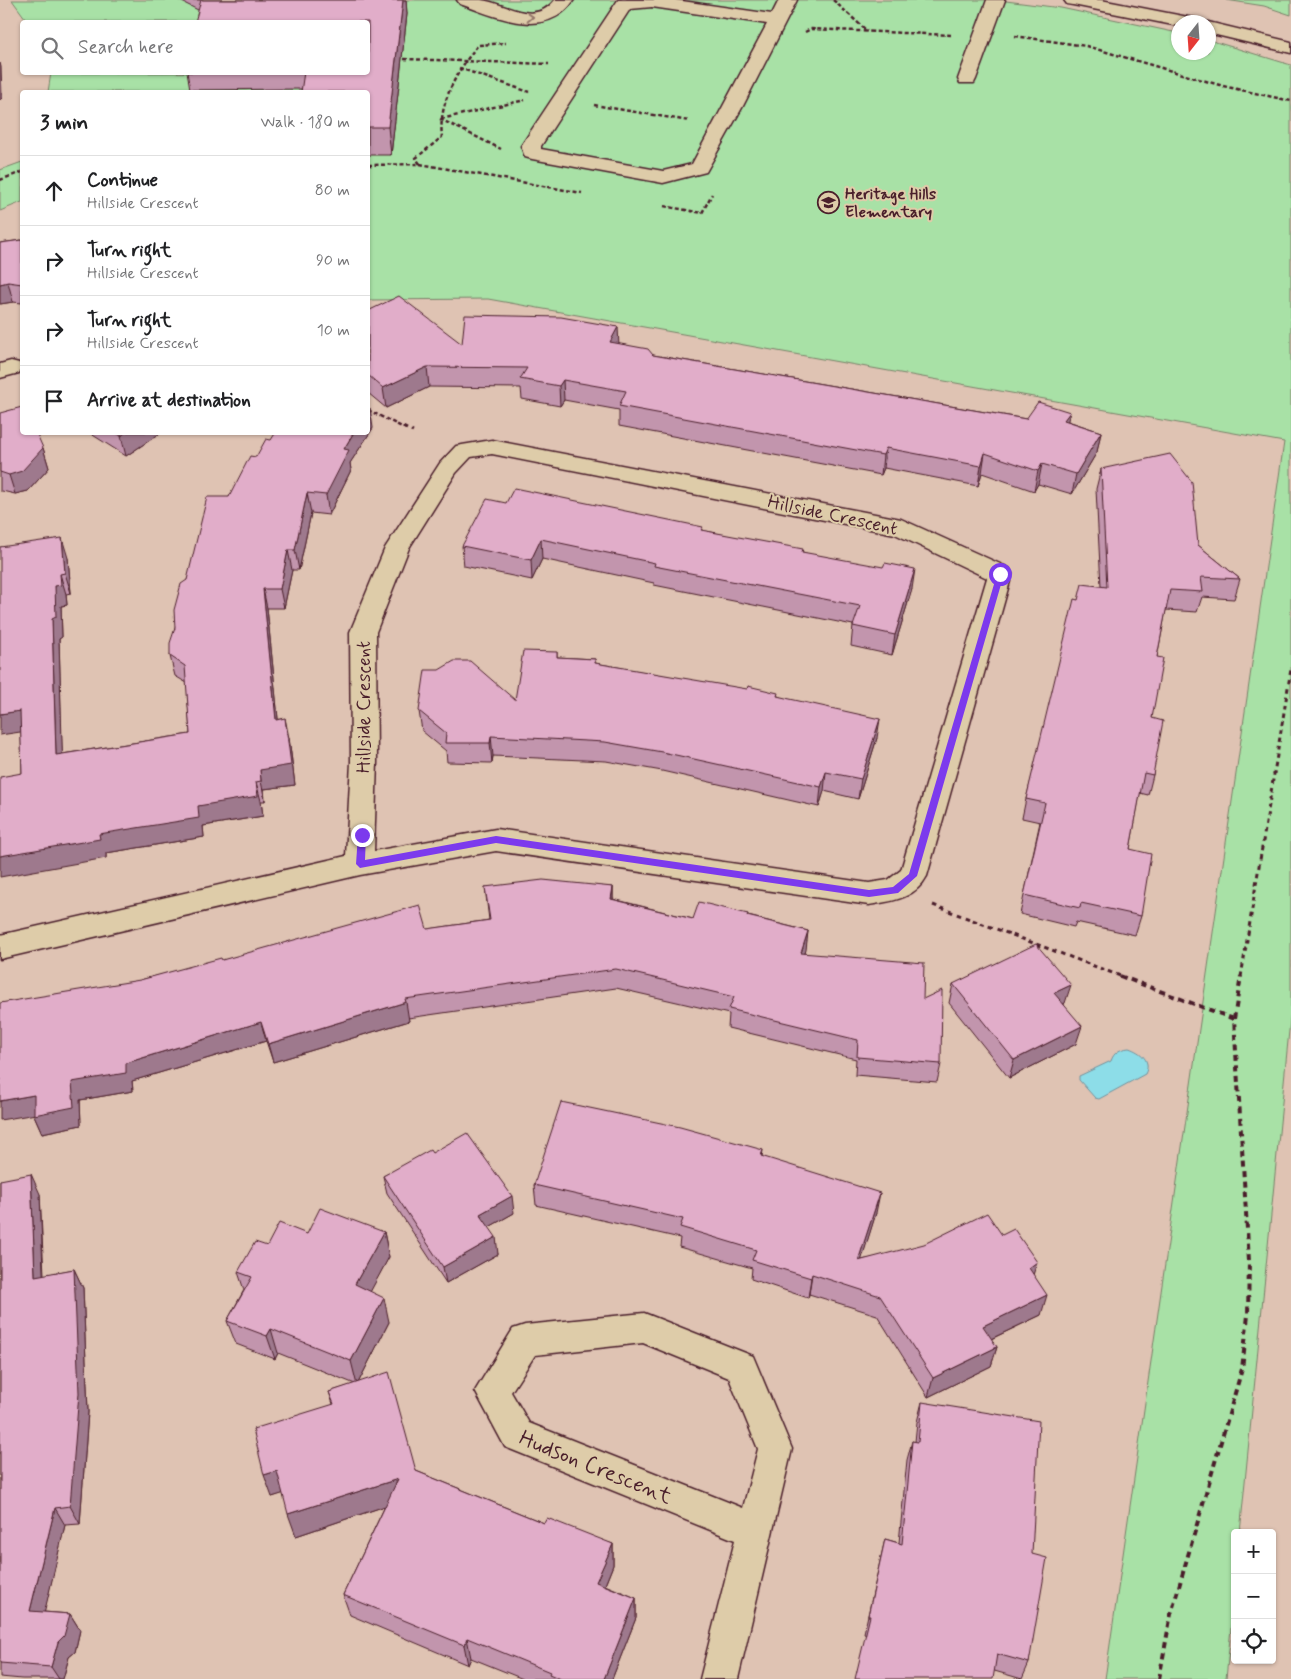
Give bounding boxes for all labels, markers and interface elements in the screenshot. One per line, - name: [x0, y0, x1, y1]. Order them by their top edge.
- one-way arrow: [526, 11, 534, 22]
- north arrow: [1171, 15, 1216, 60]
- search box: [20, 20, 370, 75]
- icon: search: [38, 34, 66, 62]
- text: Search here: [78, 35, 174, 60]
- text: 3 min: [40, 109, 88, 137]
- text: Walk · 180 m: [261, 112, 350, 133]
- text: Continue: [87, 168, 158, 193]
- icon: ahead: [40, 177, 68, 205]
- text: 80 m: [315, 180, 350, 201]
- place label: Heritage Hills Elementary: [845, 184, 936, 223]
- school or university icon: Heritage Hills Elementary: [817, 190, 841, 214]
- text: Hillside Crescent: [87, 193, 198, 214]
- text: Turn right: [87, 238, 171, 263]
- icon: right: [40, 247, 68, 275]
- text: 90 m: [316, 250, 350, 271]
- text: Hillside Crescent: [87, 263, 198, 284]
- text: Turn right: [87, 308, 171, 333]
- icon: right: [40, 317, 68, 345]
- text: 10 m: [317, 320, 350, 341]
- text: Hillside Crescent: [87, 333, 198, 354]
- icon: arrive: [40, 387, 68, 415]
- text: Arrive at destination: [87, 388, 251, 413]
- street label: Hillside Crescent: [765, 489, 900, 541]
- route start: [989, 563, 1012, 586]
- street label: Hillside Crescent: [352, 641, 377, 773]
- route end: [351, 824, 374, 847]
- street label: Hudson Crescent: [515, 1424, 676, 1511]
- map controls: [1231, 1529, 1276, 1664]
- button: +: [1231, 1529, 1276, 1574]
- button: −: [1231, 1574, 1276, 1619]
- button: locate: [1231, 1619, 1276, 1664]

